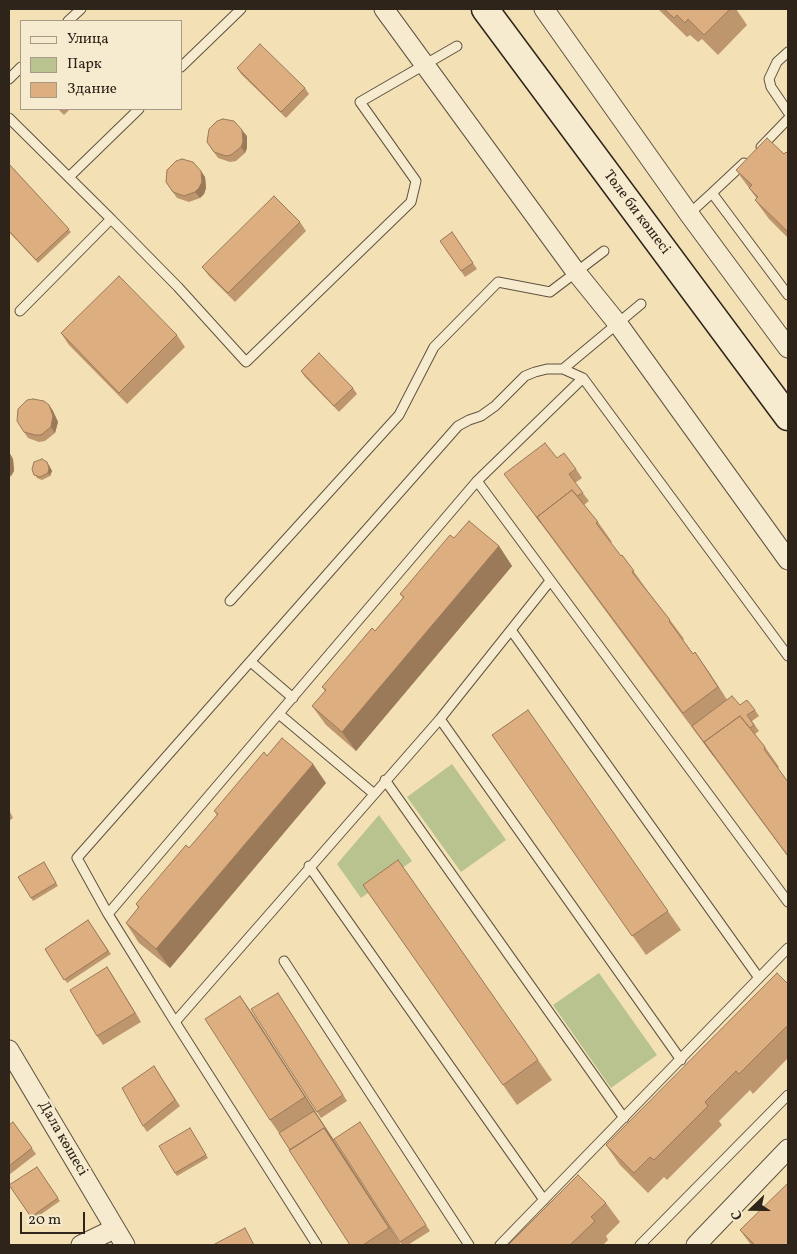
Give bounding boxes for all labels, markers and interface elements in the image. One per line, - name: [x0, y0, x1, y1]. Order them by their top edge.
- legend: [20, 20, 182, 110]
- text: Улица: [67, 29, 109, 50]
- text: Парк: [67, 54, 102, 75]
- text: Здание: [67, 79, 117, 100]
- street label: Төле би көшесі: [599, 167, 673, 259]
- street label: Дала көшесі: [33, 1098, 91, 1180]
- north arrow: [727, 1184, 777, 1234]
- scale bar: [22, 1202, 88, 1234]
- text: С: [727, 1207, 748, 1223]
- text: 20 m: [28, 1210, 61, 1231]

